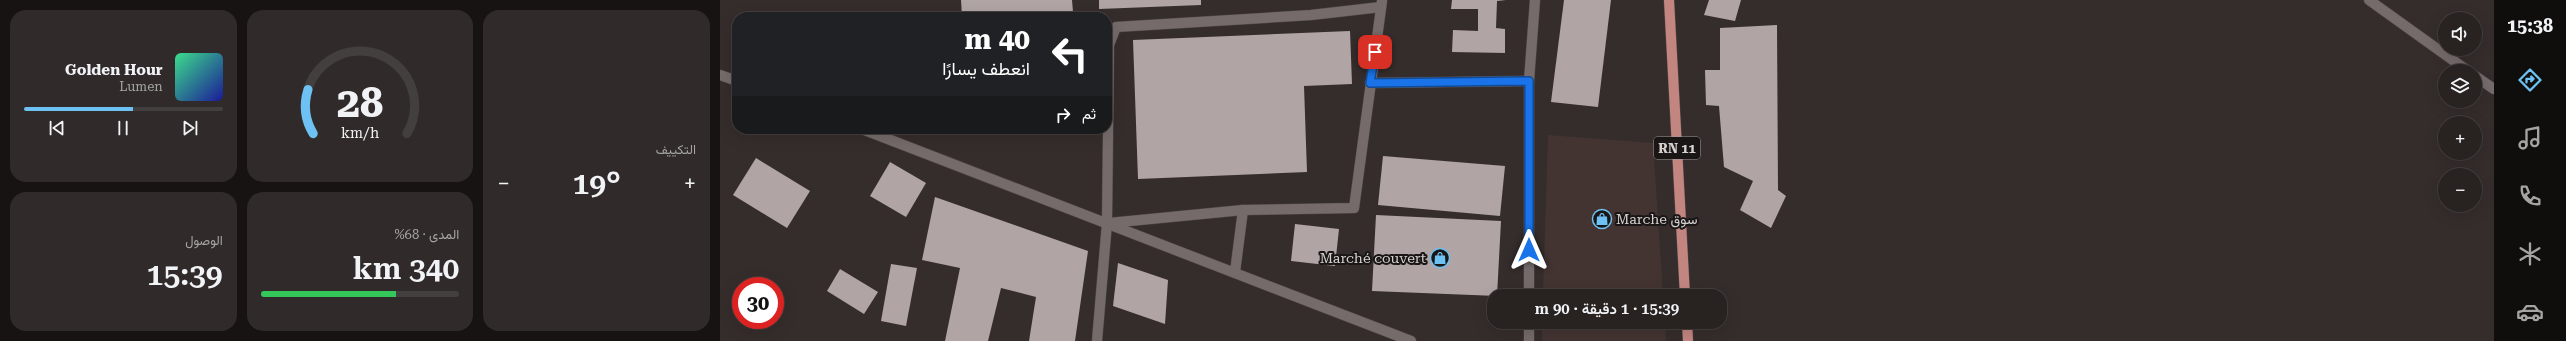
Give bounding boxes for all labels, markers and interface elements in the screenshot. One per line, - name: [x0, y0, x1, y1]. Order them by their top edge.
- map controls: [2438, 12, 2482, 212]
- button: sound: [2438, 12, 2482, 56]
- text: 15:38: [2507, 15, 2553, 36]
- text: 40 m: [965, 23, 1030, 56]
- icon: left: [1044, 28, 1096, 80]
- pin: [1358, 35, 1392, 69]
- icon: arrive: [1364, 41, 1386, 63]
- text: انعطف يسارًا: [942, 58, 1030, 79]
- text: Golden Hour: [65, 61, 163, 79]
- button: layers: [2438, 64, 2482, 108]
- icon: directions: [2516, 66, 2544, 94]
- text: 28: [337, 78, 383, 127]
- text: Lumen: [119, 79, 163, 94]
- icon: right: [1052, 104, 1074, 126]
- text: ثم: [1082, 105, 1096, 123]
- button: +: [2438, 116, 2482, 160]
- icon: previous: [46, 117, 68, 139]
- icon: pause: [112, 117, 134, 139]
- icon: next: [179, 117, 201, 139]
- icon: music: [2516, 124, 2544, 152]
- text: km/h: [341, 125, 379, 141]
- road number: RN 11: [1654, 137, 1700, 159]
- text: التكييف: [656, 142, 696, 157]
- text: 19°: [572, 166, 621, 201]
- button: −: [2438, 168, 2482, 212]
- text: −: [497, 171, 510, 196]
- text: +: [684, 171, 696, 196]
- icon: phone: [2516, 182, 2544, 210]
- shop icon: Marche سوق: [1591, 208, 1613, 230]
- place label: Marche سوق: [1616, 211, 1697, 228]
- text: المدى · 68%: [394, 227, 459, 242]
- position arrow: [1508, 229, 1550, 271]
- text: الوصول: [185, 233, 223, 248]
- icon: climate: [2516, 240, 2544, 268]
- shop icon: Marché couvert: [1429, 247, 1451, 269]
- place label: Marché couvert: [1320, 250, 1426, 266]
- text: 340 km: [353, 251, 459, 286]
- text: 15:39: [147, 257, 223, 292]
- speed limit sign: 30: [732, 277, 784, 329]
- icon: car: [2516, 298, 2544, 326]
- text: 15:39 · 1 دقيقة · 90 m: [1535, 300, 1679, 318]

